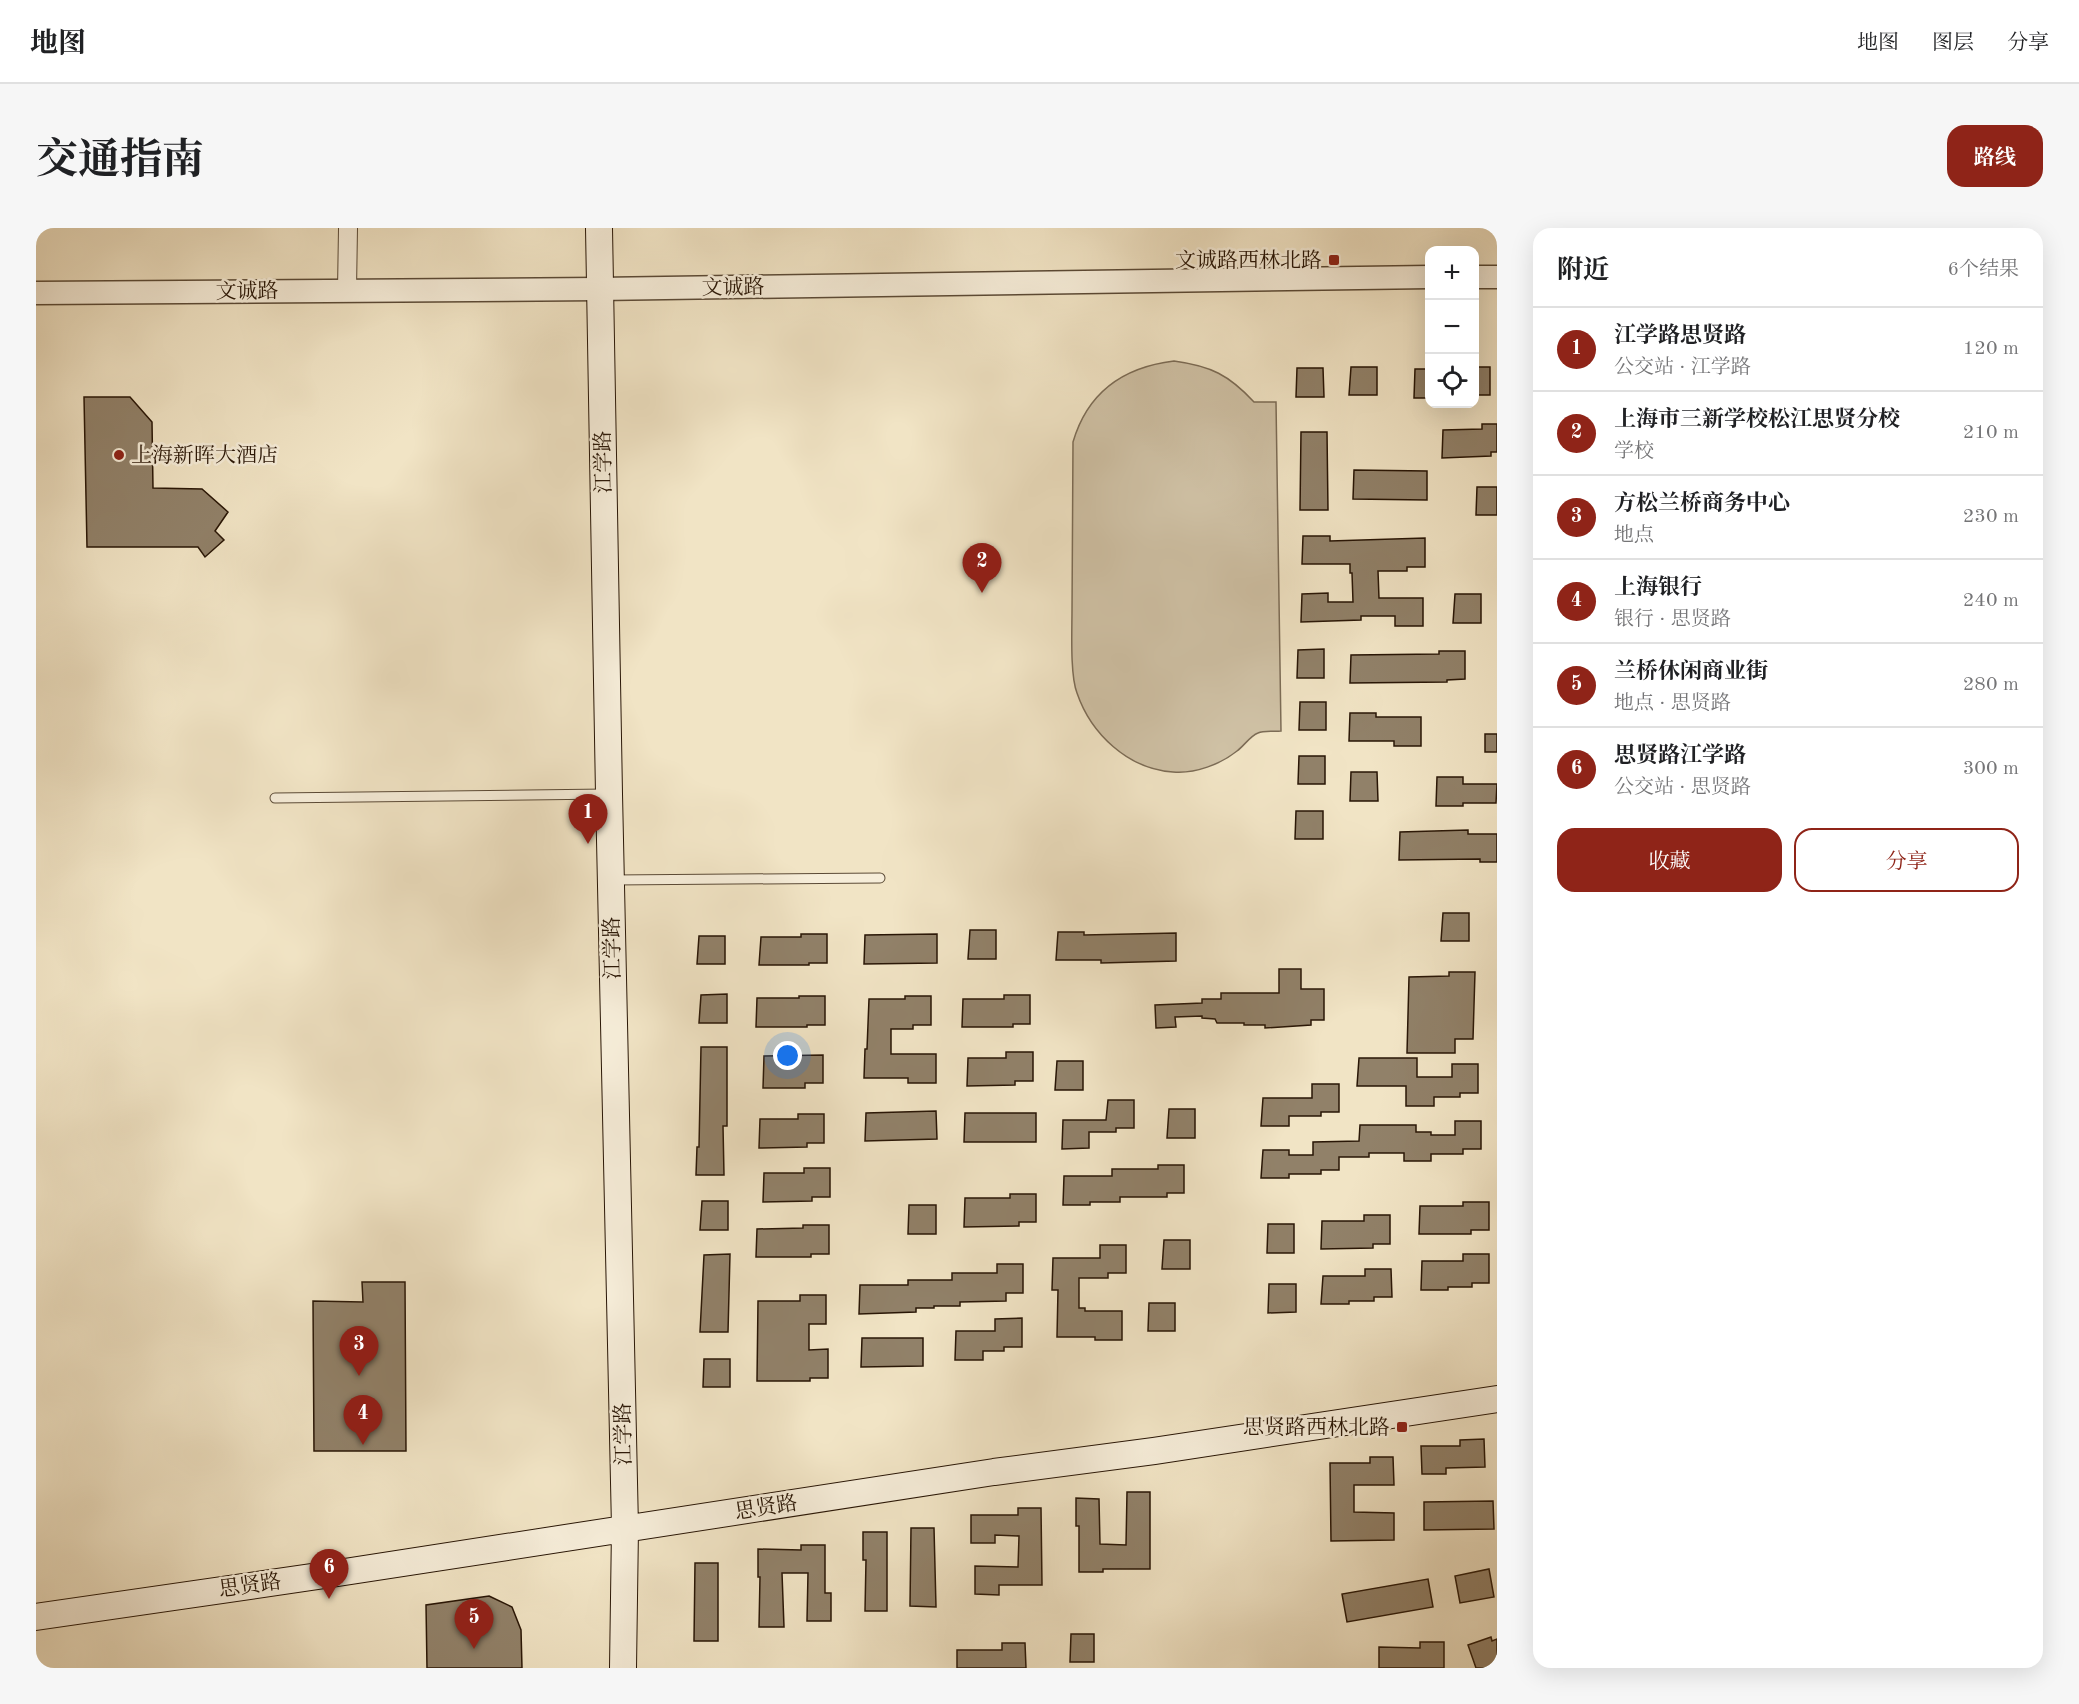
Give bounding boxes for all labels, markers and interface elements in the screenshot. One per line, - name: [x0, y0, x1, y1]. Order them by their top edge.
- text: 地图: [30, 31, 86, 59]
- text: 地图: [1857, 33, 1899, 54]
- text: 图层: [1932, 33, 1974, 54]
- text: 分享: [2007, 33, 2049, 54]
- button: 路线: [1947, 125, 2043, 187]
- text: 交通指南: [36, 141, 204, 183]
- map controls: [1425, 246, 1479, 408]
- button: +: [1425, 246, 1479, 300]
- place label: 文诚路西林北路: [1175, 249, 1322, 272]
- marker: 文诚路西林北路: [1327, 253, 1341, 267]
- text: 附近: [1557, 258, 1609, 284]
- text: 6个结果: [1947, 260, 2019, 280]
- street label: 文诚路: [701, 275, 765, 300]
- street label: 文诚路: [215, 279, 279, 304]
- button: −: [1425, 300, 1479, 354]
- text: 江学路思贤路: [1614, 325, 1746, 347]
- text: 1: [1571, 339, 1582, 359]
- text: 120 m: [1963, 339, 2019, 359]
- button: locate: [1425, 354, 1479, 408]
- text: 公交站 · 江学路: [1614, 358, 1751, 378]
- text: 上海市三新学校松江思贤分校: [1614, 409, 1900, 431]
- text: 2: [1571, 423, 1582, 443]
- text: 210 m: [1963, 423, 2019, 443]
- street label: 江学路: [591, 430, 616, 494]
- text: 学校: [1614, 442, 1654, 462]
- place label: 上海新晖大酒店: [131, 444, 278, 467]
- marker: 上海新晖大酒店: [112, 448, 126, 462]
- text: 方松兰桥商务中心: [1614, 493, 1790, 515]
- text: 3: [1571, 507, 1582, 527]
- text: 230 m: [1963, 507, 2019, 527]
- text: 地点: [1614, 526, 1654, 546]
- pin: 2: [962, 544, 1002, 593]
- text: 上海银行: [1614, 577, 1702, 599]
- text: 4: [1571, 591, 1582, 611]
- text: 240 m: [1963, 591, 2019, 611]
- text: 银行 · 思贤路: [1614, 610, 1731, 630]
- text: 兰桥休闲商业街: [1614, 661, 1768, 683]
- text: 5: [1571, 675, 1582, 695]
- text: 280 m: [1963, 675, 2019, 695]
- text: 地点 · 思贤路: [1614, 694, 1731, 714]
- text: 思贤路江学路: [1614, 745, 1746, 767]
- text: 6: [1571, 759, 1582, 779]
- text: 300 m: [1963, 759, 2019, 779]
- text: 公交站 · 思贤路: [1614, 778, 1751, 798]
- pin: 1: [568, 794, 608, 844]
- button: 收藏: [1557, 828, 1782, 892]
- button: 分享: [1794, 828, 2019, 892]
- street label: 江学路: [600, 916, 625, 980]
- your location: [773, 1041, 802, 1070]
- pin: 3: [340, 1326, 378, 1376]
- pin: 4: [344, 1396, 382, 1445]
- street label: 江学路: [611, 1402, 636, 1466]
- place label: 思贤路西林北路: [1243, 1416, 1390, 1439]
- marker: 思贤路西林北路: [1395, 1420, 1409, 1434]
- street label: 思贤路: [733, 1491, 799, 1524]
- pin: 6: [310, 1550, 348, 1599]
- street label: 思贤路: [217, 1570, 283, 1601]
- pin: 5: [454, 1600, 494, 1649]

